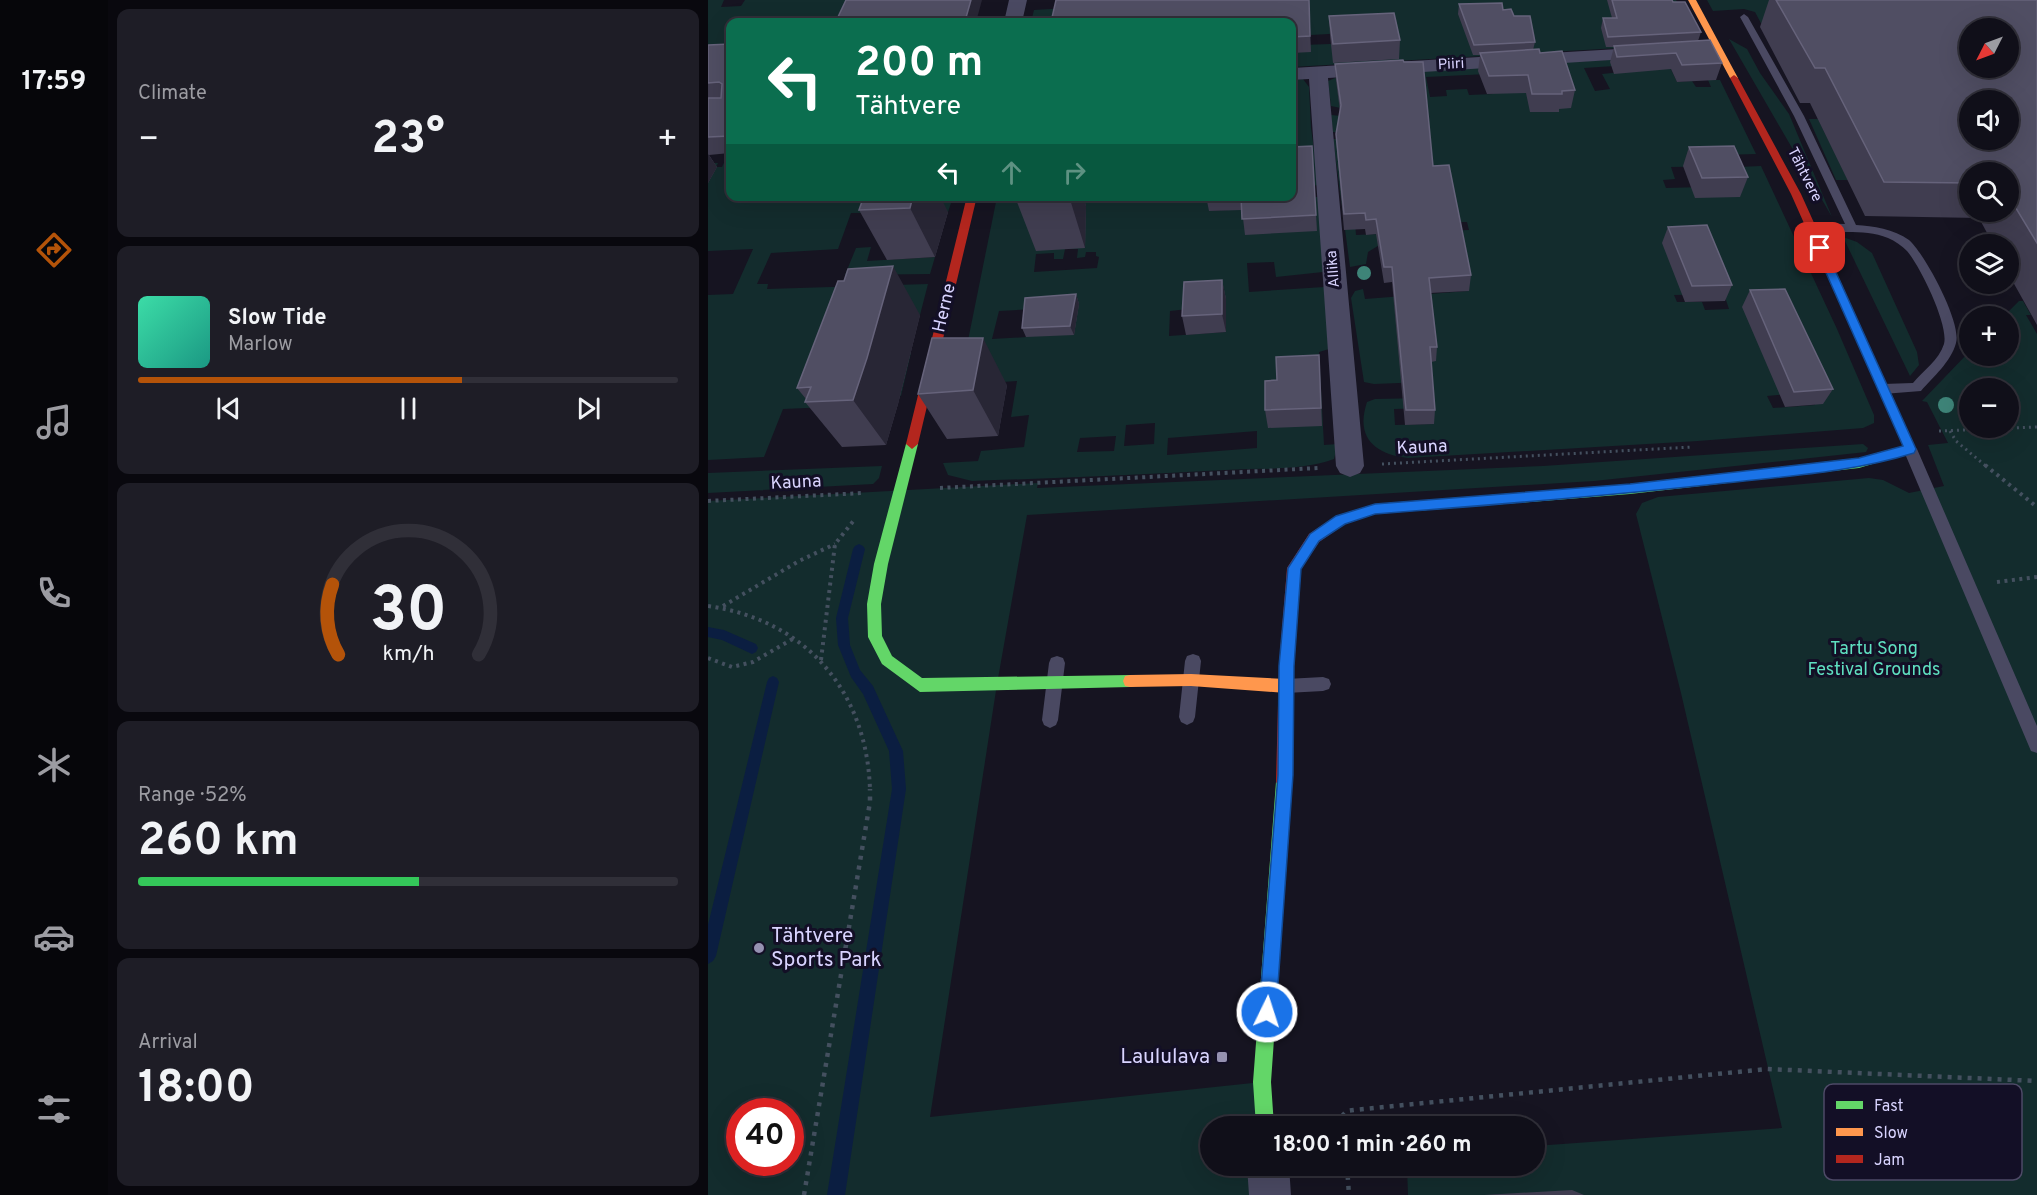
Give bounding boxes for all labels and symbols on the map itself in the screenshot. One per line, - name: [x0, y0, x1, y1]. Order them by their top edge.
- north arrow: [1959, 18, 2019, 78]
- street label: Piiri: [1437, 55, 1465, 75]
- street label: Tähtvere: [1782, 144, 1826, 206]
- pin: [1794, 222, 1845, 273]
- street label: Allika: [1323, 250, 1345, 288]
- street label: Herne: [928, 281, 962, 335]
- street label: Kauna: [1396, 435, 1448, 461]
- street label: Kauna: [770, 470, 822, 496]
- park label: Tartu Song Festival Grounds: [1808, 638, 1940, 682]
- place label: Tähtvere Sports Park: [771, 923, 882, 974]
- marker: Tähtvere Sports Park: [752, 941, 766, 955]
- position arrow: [1235, 980, 1299, 1044]
- place label: Laululava: [1120, 1044, 1210, 1071]
- marker: Laululava: [1215, 1050, 1229, 1064]
- legend: [1824, 1084, 2022, 1180]
- text: Fast: [1874, 1097, 1904, 1117]
- speed limit sign: 40: [726, 1098, 804, 1176]
- text: Slow: [1874, 1124, 1908, 1144]
- text: Jam: [1874, 1151, 1905, 1171]

